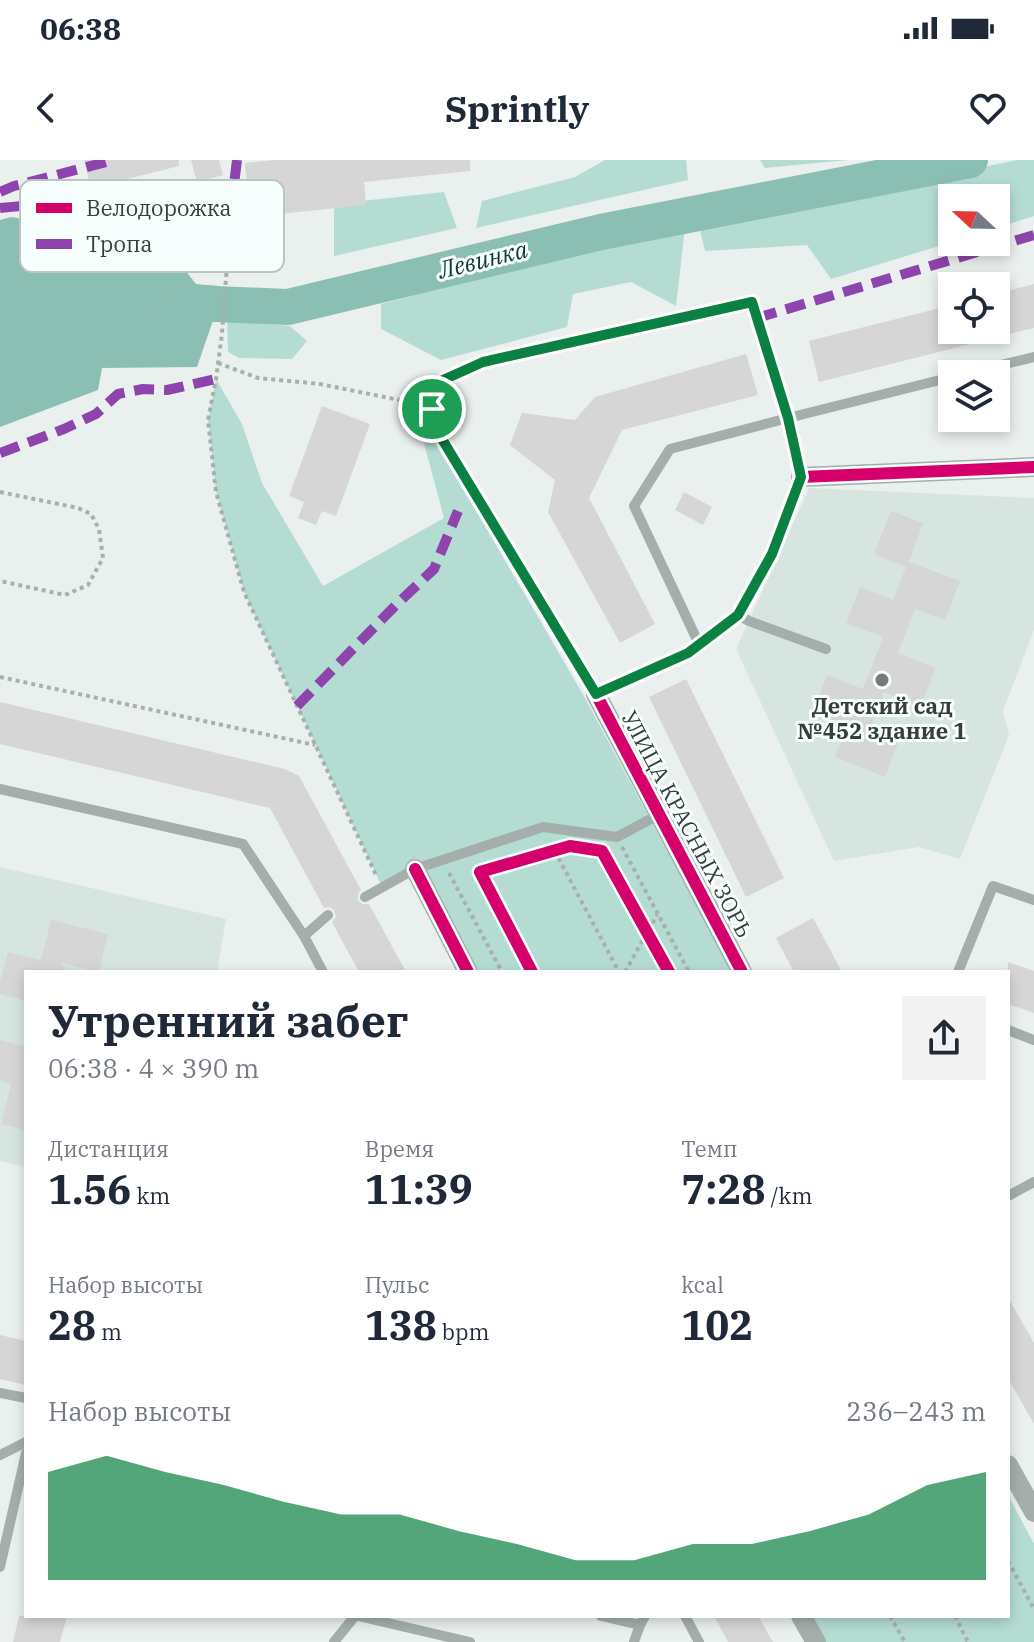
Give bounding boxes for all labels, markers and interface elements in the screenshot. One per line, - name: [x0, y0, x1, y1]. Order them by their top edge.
- text: 06:38: [40, 9, 121, 48]
- text: Sprintly: [445, 85, 589, 132]
- icon: back: [24, 86, 68, 130]
- icon: heart: [966, 86, 1010, 130]
- legend: [20, 180, 284, 272]
- north arrow: [938, 184, 1010, 256]
- map controls: [938, 184, 1010, 432]
- text: Велодорожка: [86, 193, 232, 222]
- text: Тропа: [86, 229, 152, 258]
- water label: Левинка: [434, 233, 531, 286]
- button: locate: [938, 272, 1010, 344]
- button: layers: [938, 360, 1010, 432]
- pin: [398, 375, 466, 443]
- icon: arrive: [410, 387, 454, 431]
- marker: Детский сад №452 здание 1: [873, 671, 891, 689]
- place label: Детский сад №452 здание 1: [797, 691, 967, 745]
- street label: УЛИЦА КРАСНЫХ ЗОРЬ: [615, 705, 760, 942]
- text: Утренний забег: [48, 992, 409, 1049]
- button: share: [902, 996, 986, 1080]
- text: 06:38 · 4 × 390 m: [48, 1051, 259, 1085]
- text: Дистанция: [48, 1134, 169, 1163]
- text: Время: [365, 1134, 434, 1163]
- text: Темп: [681, 1134, 738, 1163]
- text: 1.56: [48, 1163, 131, 1215]
- text: 11:39: [365, 1163, 473, 1215]
- text: 7:28: [681, 1163, 765, 1215]
- text: km: [131, 1181, 170, 1210]
- text: /km: [765, 1181, 812, 1210]
- text: Набор высоты: [48, 1270, 203, 1299]
- text: Пульс: [365, 1270, 430, 1299]
- text: kcal: [681, 1270, 724, 1299]
- text: 28: [48, 1299, 96, 1351]
- text: 138: [365, 1299, 437, 1351]
- text: 102: [681, 1299, 753, 1351]
- text: m: [96, 1317, 122, 1346]
- text: bpm: [437, 1317, 489, 1346]
- text: Набор высоты: [48, 1394, 231, 1428]
- text: 236–243 m: [846, 1394, 986, 1428]

